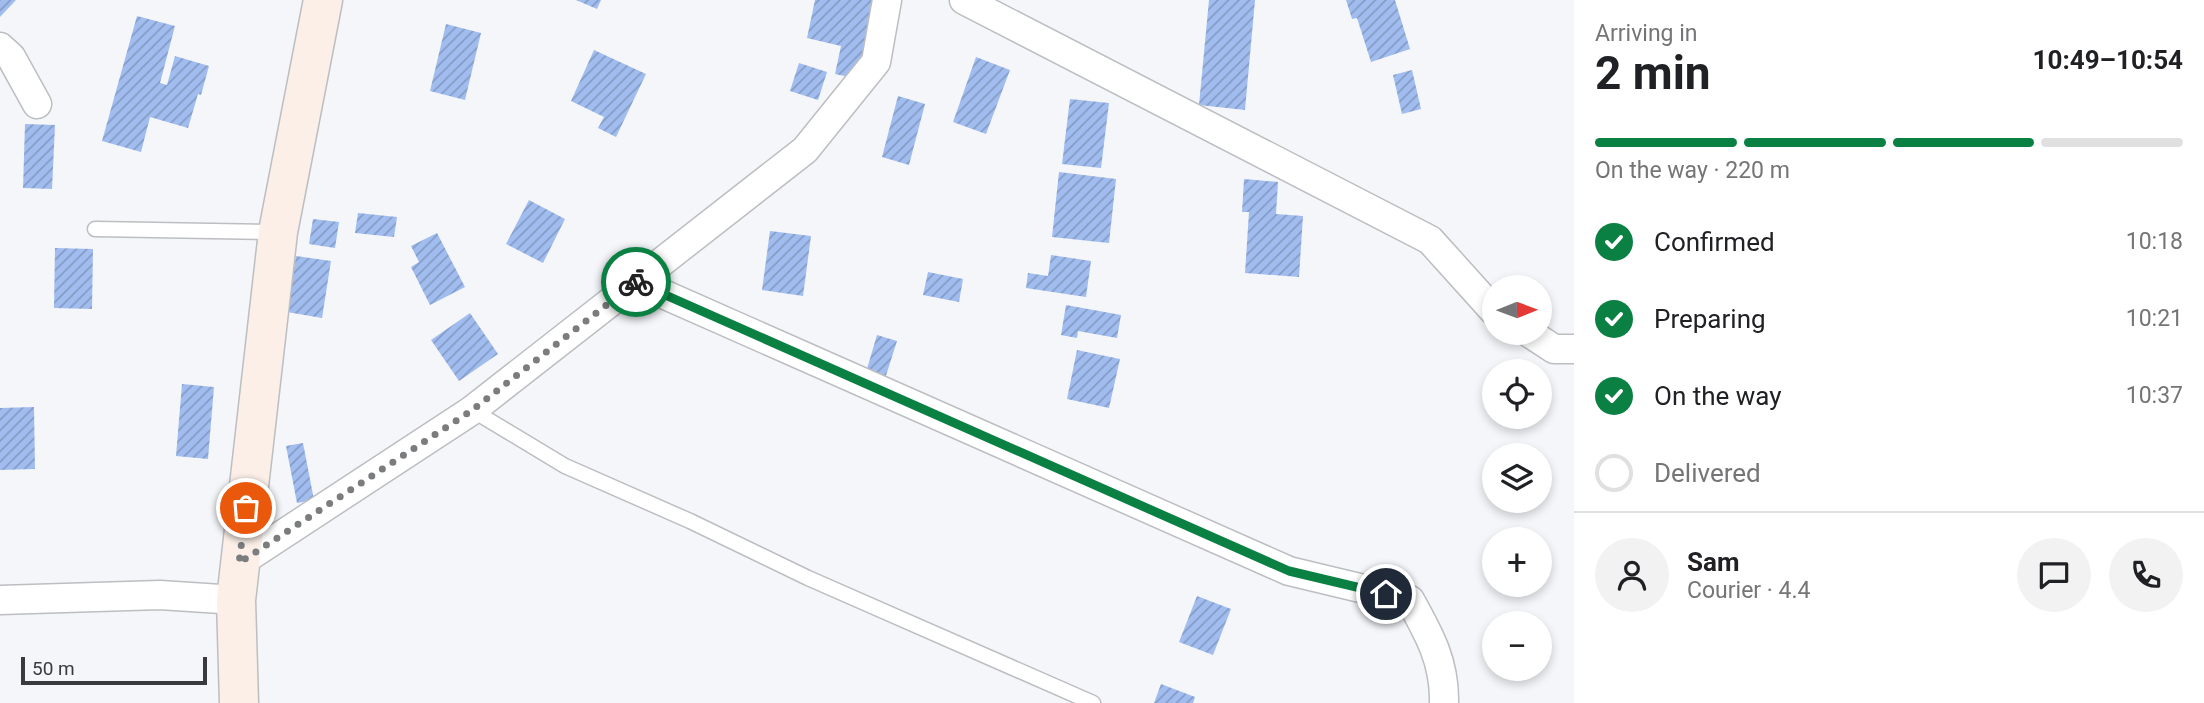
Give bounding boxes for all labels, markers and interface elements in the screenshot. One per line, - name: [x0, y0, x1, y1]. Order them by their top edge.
- text: Arriving in: [1595, 20, 1698, 47]
- text: 10:49–10:54: [2033, 45, 2183, 75]
- text: 2 min: [1595, 46, 1711, 100]
- text: On the way · 220 m: [1595, 157, 1790, 184]
- icon: check: [1595, 223, 1633, 261]
- text: Confirmed: [1654, 227, 1775, 257]
- text: 10:18: [2126, 228, 2183, 255]
- courier: [601, 247, 671, 317]
- icon: bike: [617, 263, 655, 301]
- north arrow: [1482, 275, 1552, 345]
- map controls: [1482, 275, 1552, 681]
- icon: check: [1595, 300, 1633, 338]
- text: Preparing: [1654, 304, 1766, 334]
- text: 10:21: [2126, 305, 2183, 332]
- button: locate: [1482, 359, 1552, 429]
- icon: check: [1595, 377, 1633, 415]
- text: On the way: [1654, 381, 1782, 411]
- text: 10:37: [2126, 382, 2183, 409]
- button: layers: [1482, 443, 1552, 513]
- text: Delivered: [1654, 458, 1761, 488]
- pin: [216, 478, 276, 538]
- icon: bag: [227, 489, 265, 527]
- button: +: [1482, 527, 1552, 597]
- button: person: [1595, 538, 1669, 612]
- button: chat: [2017, 538, 2091, 612]
- button: phone: [2109, 538, 2183, 612]
- text: Sam: [1687, 547, 1739, 577]
- pin: [1356, 564, 1416, 624]
- icon: home: [1367, 575, 1405, 613]
- text: Courier · 4.4: [1687, 577, 1810, 604]
- button: −: [1482, 611, 1552, 681]
- scale bar: [21, 654, 206, 686]
- text: 50 m: [32, 657, 75, 680]

